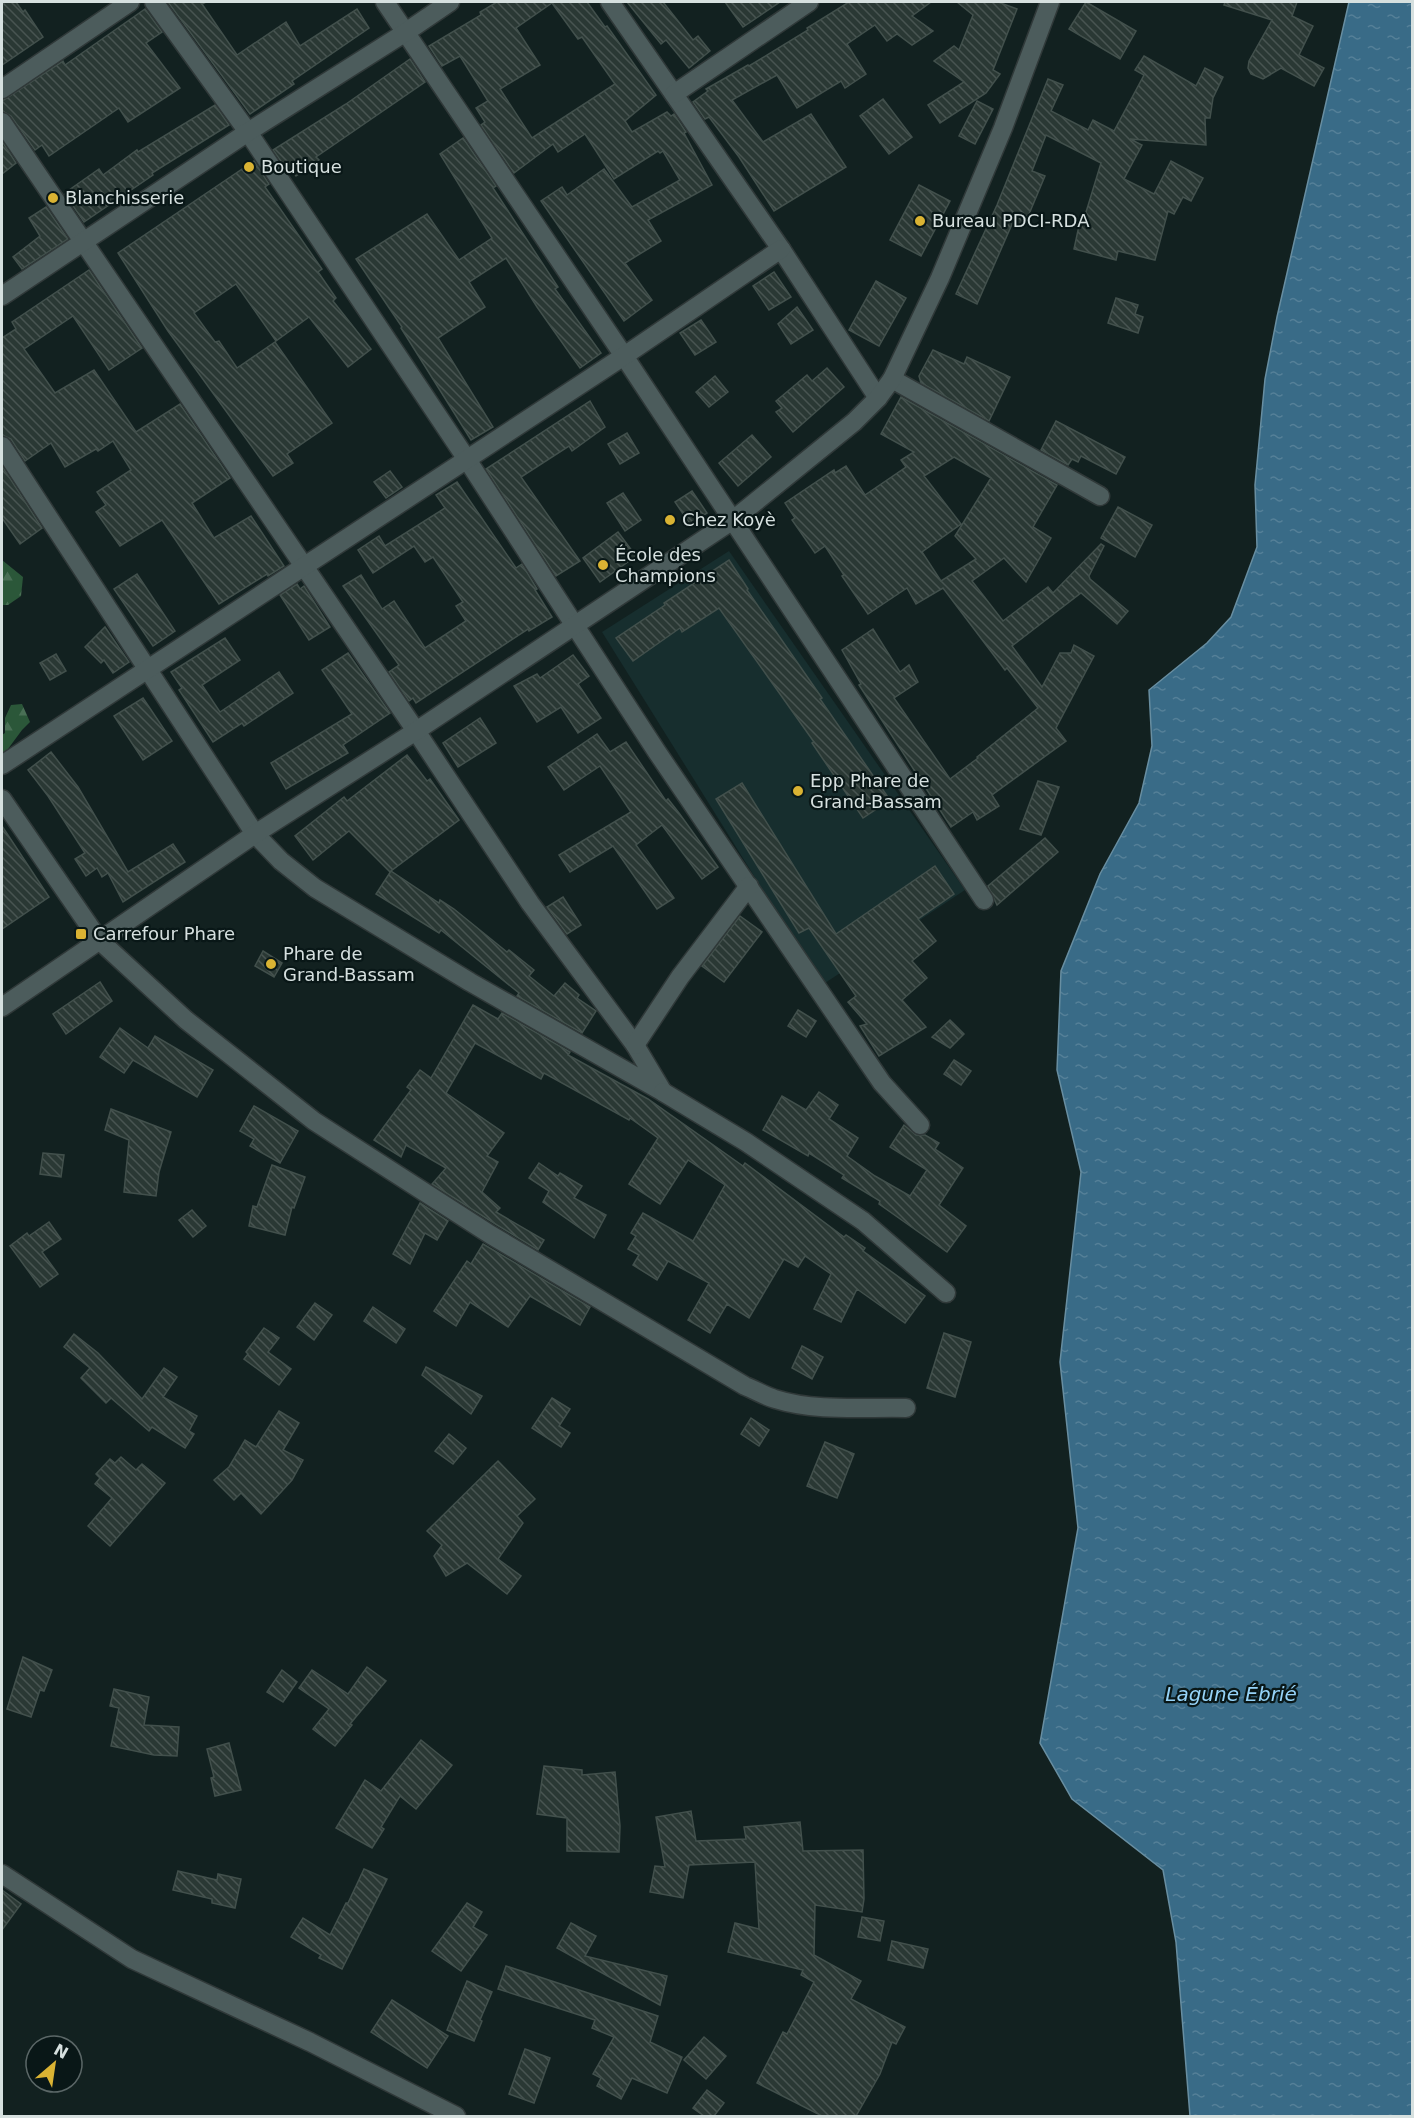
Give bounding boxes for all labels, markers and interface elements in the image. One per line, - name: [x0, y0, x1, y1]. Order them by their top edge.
- place label: Boutique: [261, 156, 342, 177]
- marker: Boutique: [242, 160, 256, 174]
- place label: Blanchisserie: [65, 187, 184, 208]
- marker: Blanchisserie: [46, 191, 60, 205]
- place label: Bureau PDCI-RDA: [932, 210, 1090, 231]
- marker: Bureau PDCI-RDA: [913, 214, 927, 228]
- place label: Chez Koyè: [682, 509, 776, 530]
- marker: Chez Koyè: [663, 513, 677, 527]
- place label: École des Champions: [615, 544, 716, 586]
- marker: École des Champions: [596, 558, 610, 572]
- place label: Epp Phare de Grand-Bassam: [810, 770, 942, 812]
- marker: Epp Phare de Grand-Bassam: [791, 784, 805, 798]
- place label: Carrefour Phare: [93, 923, 235, 944]
- marker: Carrefour Phare: [74, 927, 88, 941]
- place label: Phare de Grand-Bassam: [283, 943, 415, 985]
- marker: Phare de Grand-Bassam: [264, 957, 278, 971]
- water label: Lagune Ébrié: [1165, 1682, 1297, 1706]
- north arrow: [24, 2034, 84, 2094]
- text: N: [51, 2040, 71, 2063]

